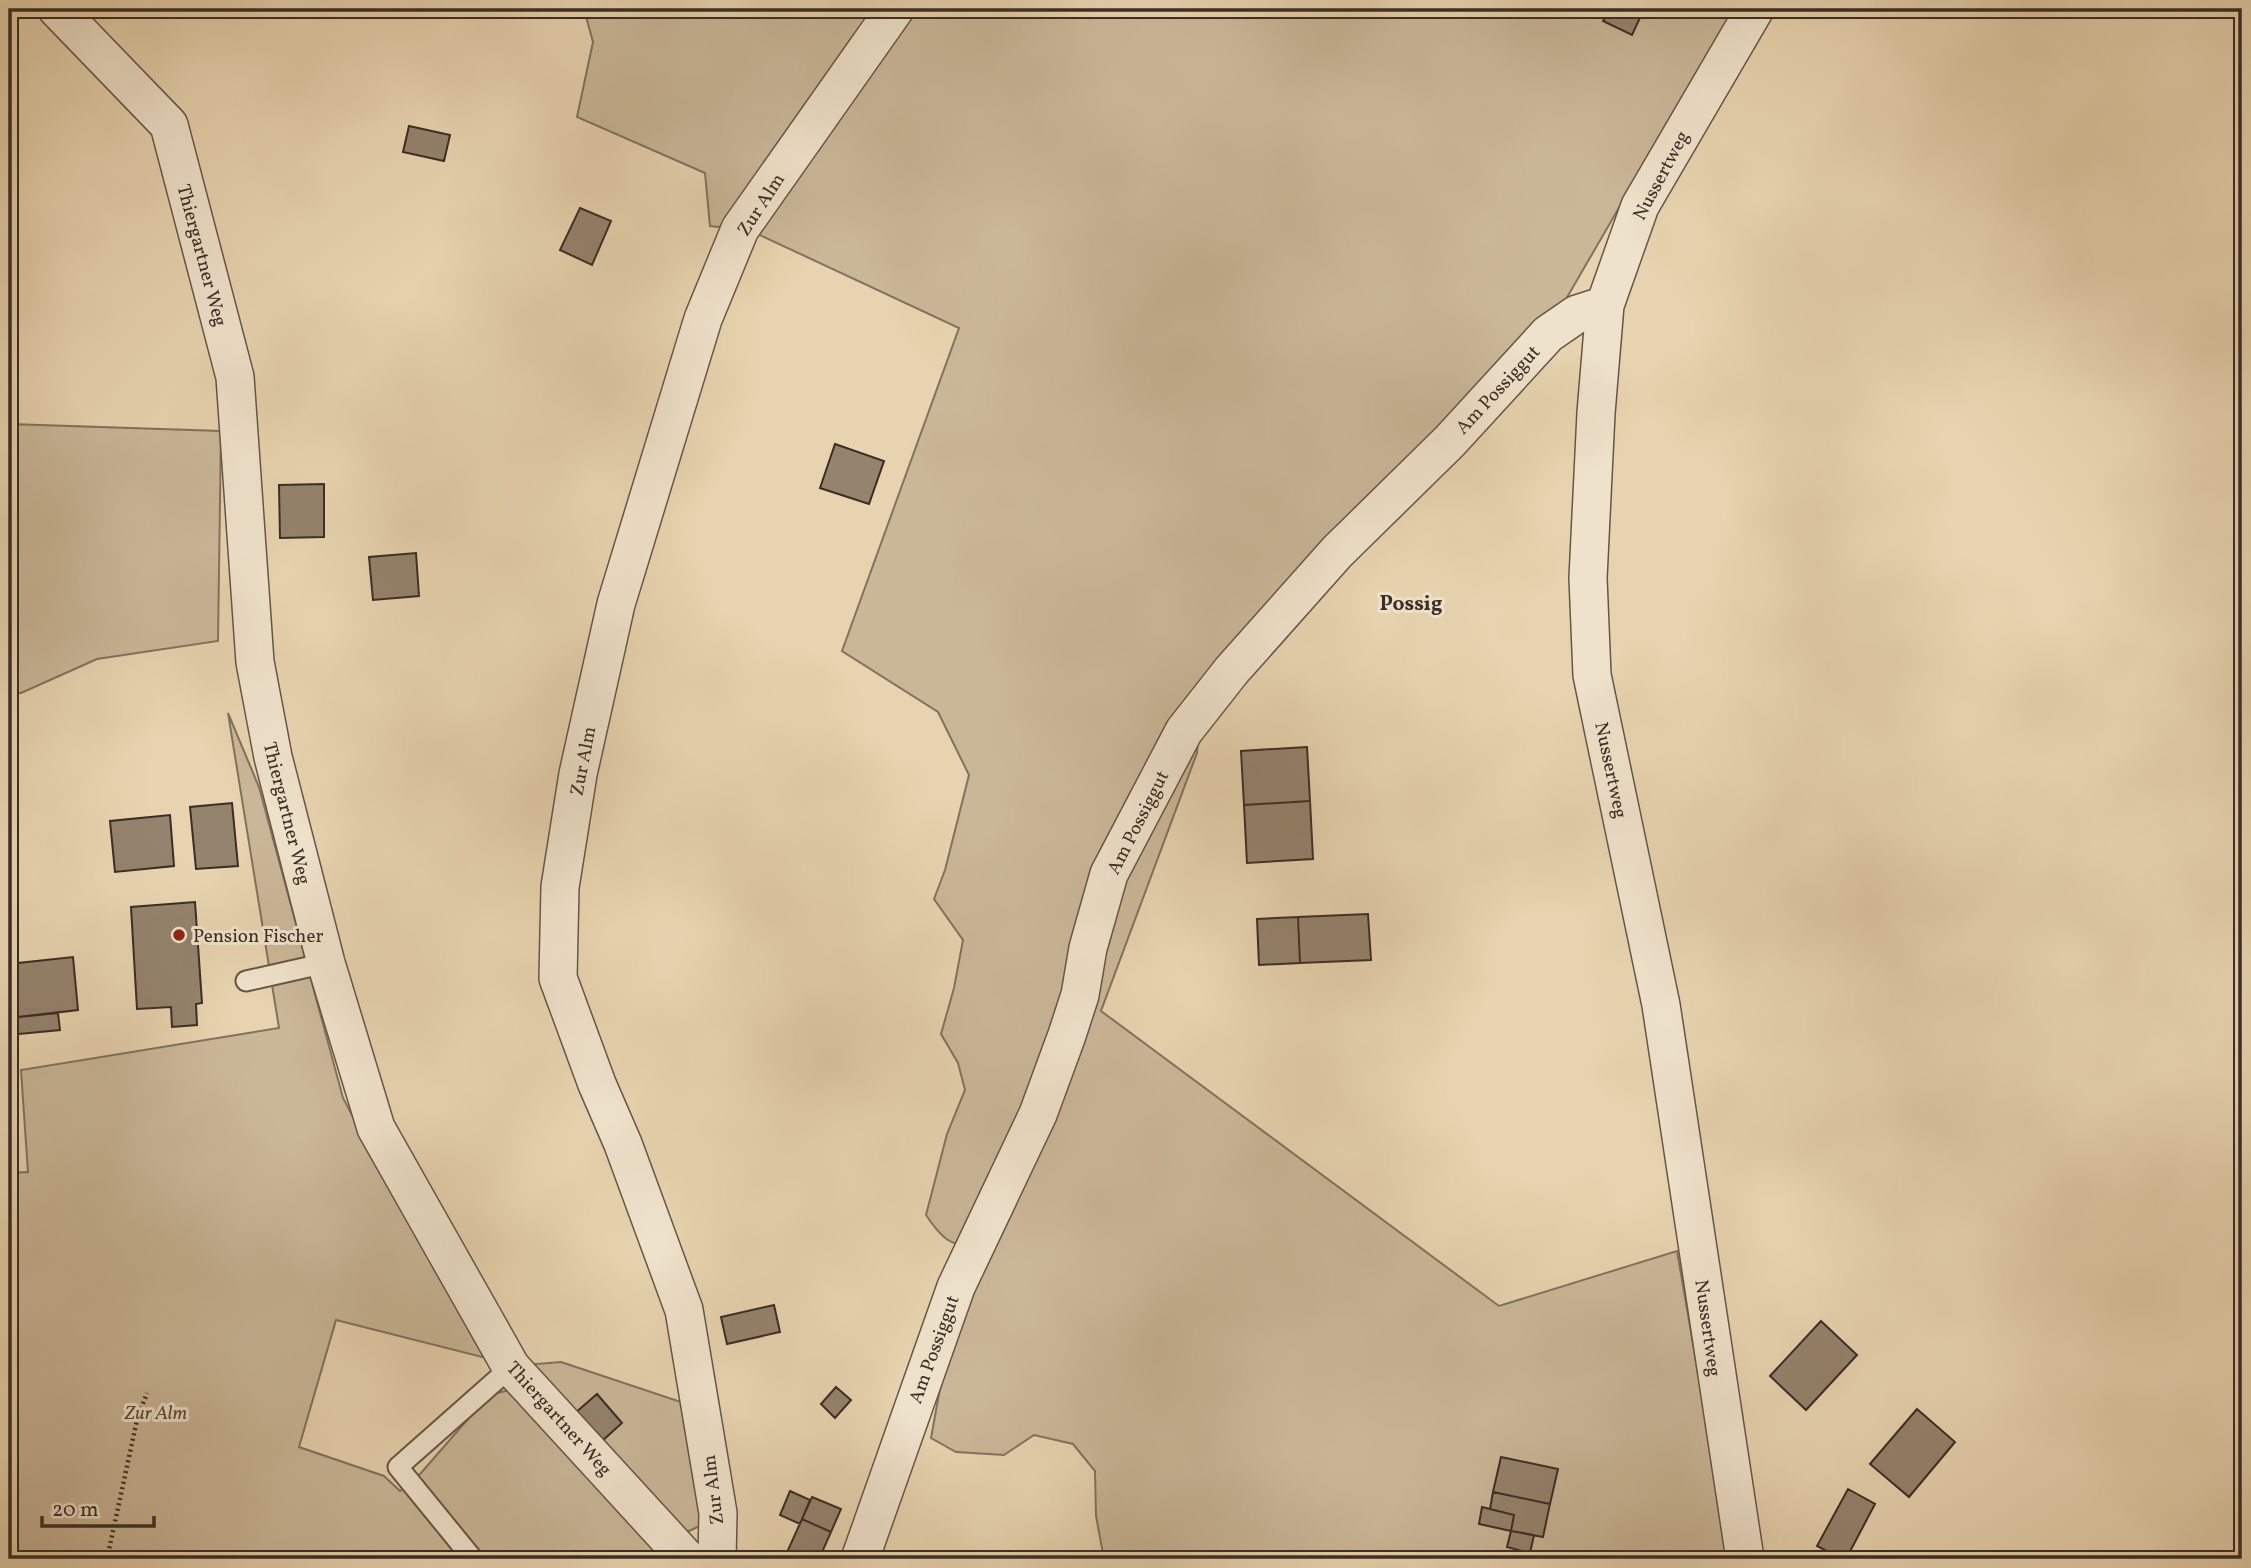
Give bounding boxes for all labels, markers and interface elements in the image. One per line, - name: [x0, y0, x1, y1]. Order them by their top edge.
- street label: Nussertweg: [1627, 127, 1696, 225]
- street label: Zur Alm: [732, 168, 792, 242]
- street label: Thiergartner Weg: [170, 181, 233, 330]
- street label: Am Possiggut: [1450, 340, 1547, 441]
- district label: Possig: [1379, 590, 1443, 619]
- street label: Nussertweg: [1587, 720, 1633, 821]
- street label: Zur Alm: [564, 724, 603, 798]
- street label: Thiergartner Weg: [256, 739, 316, 888]
- street label: Am Possiggut: [1101, 766, 1176, 879]
- place label: Pension Fischer: [193, 924, 323, 950]
- marker: Pension Fischer: [171, 927, 187, 943]
- street label: Nussertweg: [1687, 1278, 1727, 1379]
- street label: Am Possiggut: [903, 1292, 967, 1407]
- street label: Thiergartner Weg: [500, 1356, 617, 1482]
- park label: Zur Alm: [124, 1401, 187, 1427]
- street label: Zur Alm: [697, 1453, 731, 1526]
- scale bar: [42, 1484, 154, 1528]
- text: 20 m: [52, 1496, 98, 1525]

